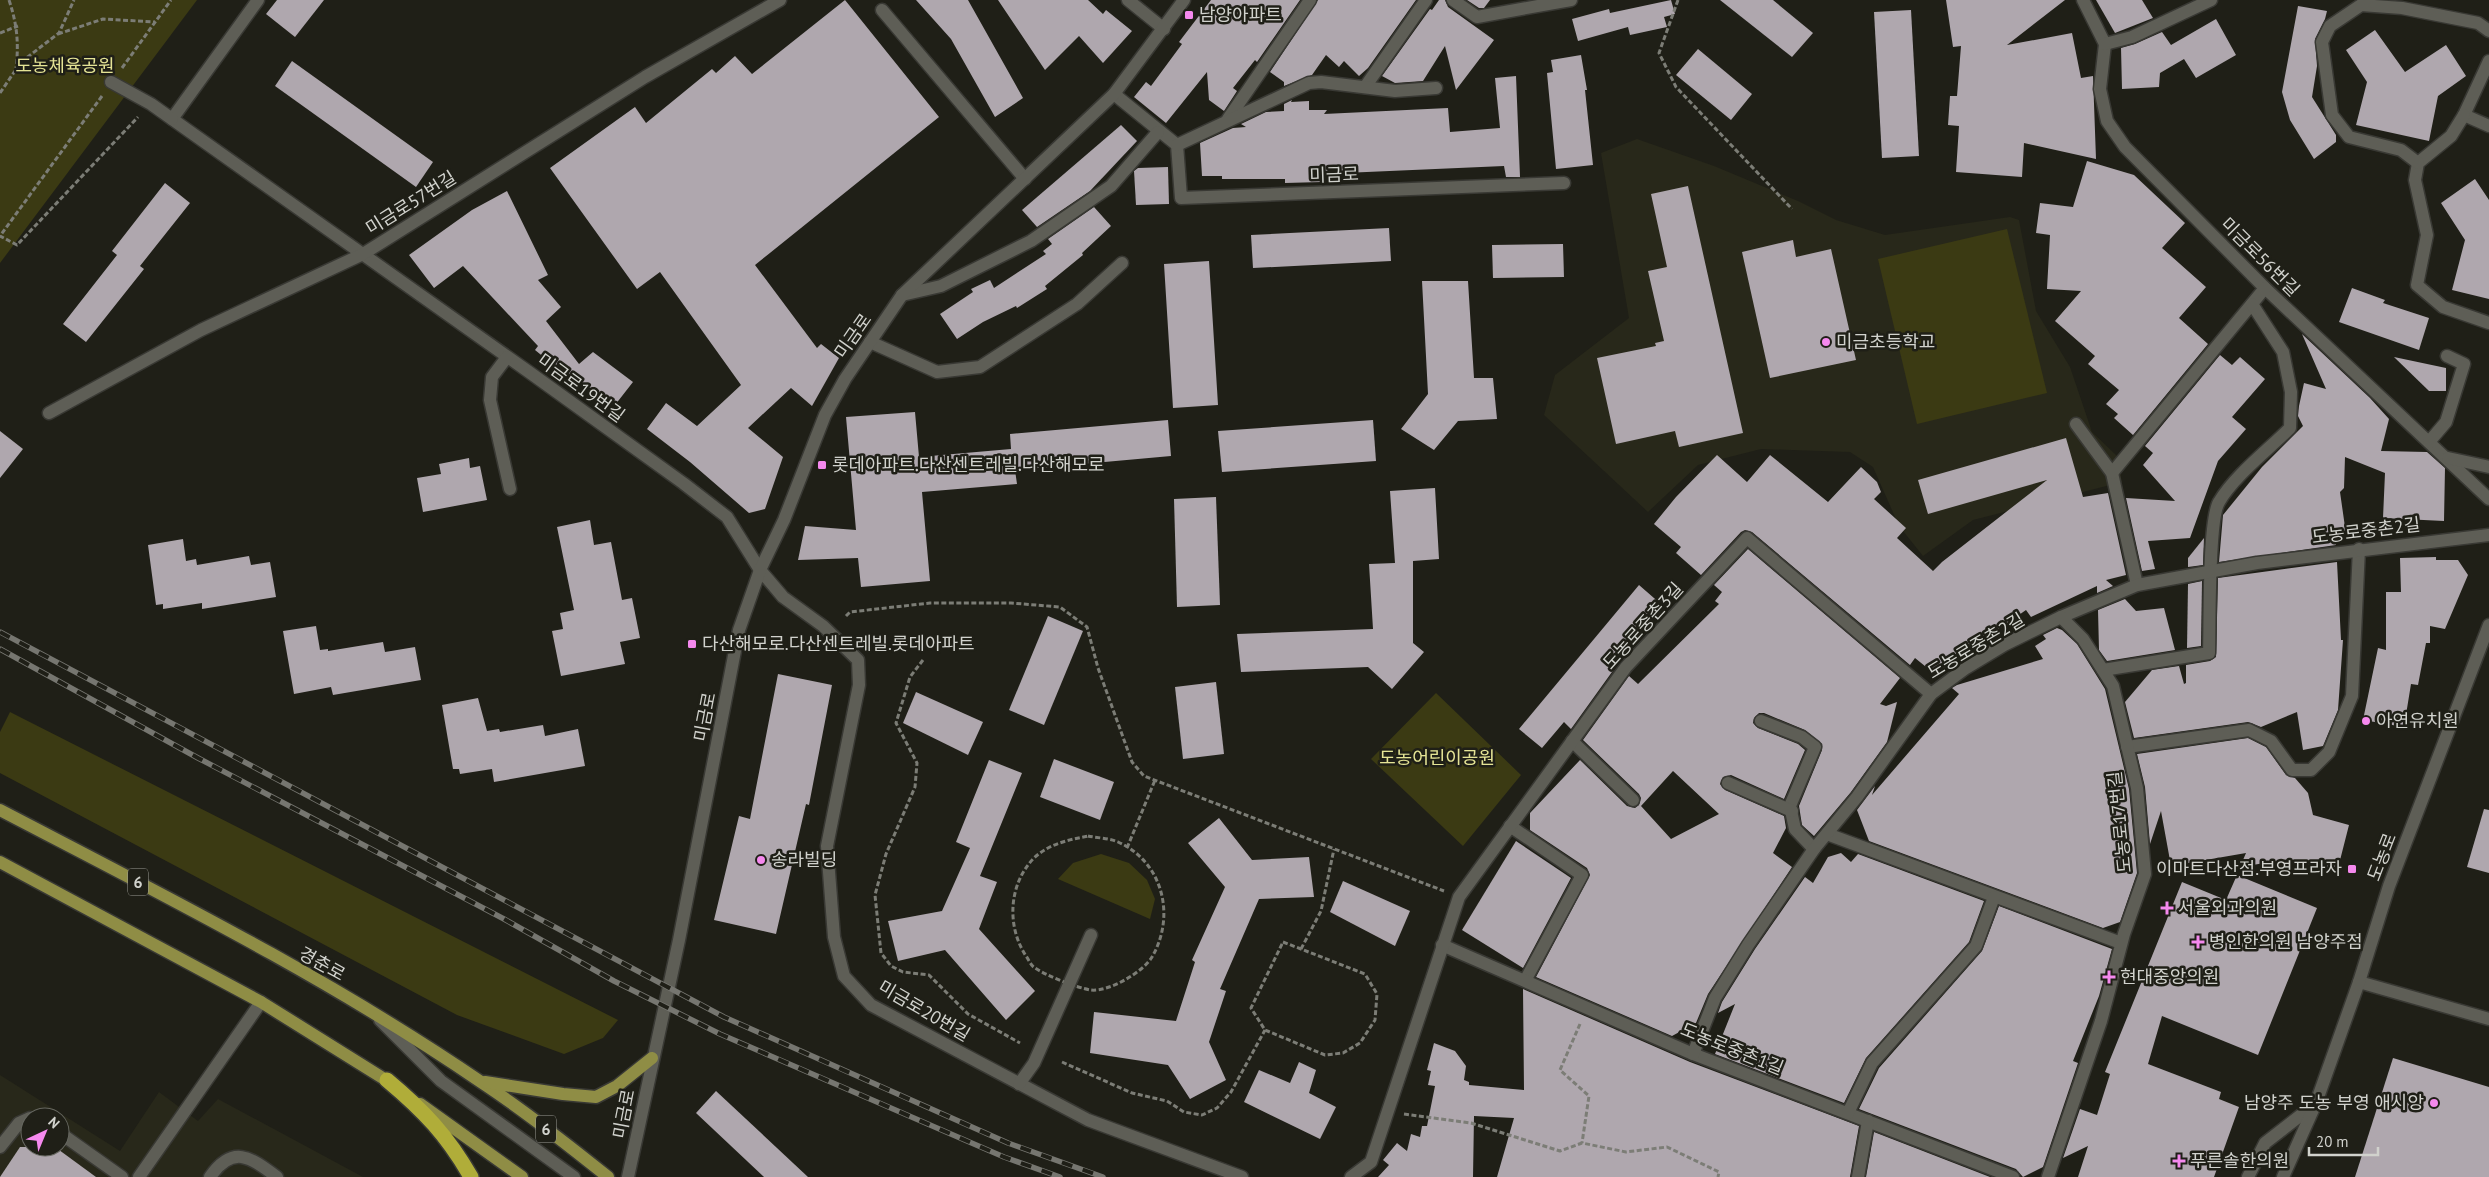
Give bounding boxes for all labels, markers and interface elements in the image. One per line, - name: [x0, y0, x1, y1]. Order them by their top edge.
- place label: 남양아파트: [1199, 3, 1282, 26]
- marker: 남양아파트: [1183, 9, 1195, 21]
- park label: 도농체육공원: [15, 54, 115, 77]
- street label: 미금로: [1309, 162, 1359, 187]
- street label: 미금로57번길: [361, 166, 460, 239]
- street label: 미금로56번길: [2216, 212, 2305, 301]
- street label: 미금로: [829, 309, 876, 363]
- place label: 미금초등학교: [1836, 330, 1935, 353]
- marker: 미금초등학교: [1820, 336, 1832, 348]
- street label: 미금로19번길: [533, 348, 629, 427]
- place label: 롯데아파트.다산센트레빌.다산해모로: [832, 453, 1105, 476]
- marker: 롯데아파트.다산센트레빌.다산해모로: [816, 459, 828, 471]
- street label: 도농로중촌2길: [2310, 512, 2422, 549]
- street label: 도농로중촌3길: [1598, 577, 1688, 674]
- street label: 도농로중촌2길: [1923, 608, 2028, 684]
- place label: 다산해모로.다산센트레빌.롯데아파트: [702, 632, 975, 655]
- marker: 다산해모로.다산센트레빌.롯데아파트: [686, 638, 698, 650]
- street label: 미금로: [688, 690, 721, 743]
- place label: 아연유치원: [2376, 709, 2459, 732]
- marker: 아연유치원: [2360, 715, 2372, 727]
- park label: 도농어린이공원: [1379, 746, 1495, 769]
- street label: 도농로17번길: [2103, 770, 2136, 874]
- street label: 도농로: [2362, 830, 2401, 884]
- place label: 송라빌딩: [771, 848, 837, 871]
- marker: 송라빌딩: [755, 854, 767, 866]
- place label: 이마트다산점.부영프라자: [2156, 857, 2342, 880]
- marker: 이마트다산점.부영프라자: [2346, 863, 2358, 875]
- road number: 6: [128, 869, 148, 896]
- place label: 서울외과의원: [2178, 896, 2277, 919]
- marker: 서울외과의원: [2160, 901, 2174, 915]
- place label: 병인한의원 남양주점: [2209, 930, 2363, 953]
- marker: 병인한의원 남양주점: [2191, 935, 2205, 949]
- street label: 경춘로: [295, 941, 350, 986]
- place label: 현대중앙의원: [2120, 965, 2219, 988]
- marker: 현대중앙의원: [2102, 970, 2116, 984]
- street label: 미금로20번길: [874, 975, 974, 1046]
- street label: 도농로중촌1길: [1677, 1017, 1787, 1080]
- street label: 미금로: [607, 1087, 640, 1140]
- place label: 남양주 도농 부영 애시앙: [2244, 1091, 2424, 1114]
- marker: 남양주 도농 부영 애시앙: [2428, 1097, 2440, 1109]
- north arrow: [20, 1107, 70, 1157]
- text: N: [44, 1113, 64, 1132]
- road number: 6: [536, 1116, 556, 1142]
- scale bar: [2309, 1124, 2378, 1156]
- text: 20 m: [2316, 1132, 2349, 1151]
- place label: 푸른솔한의원: [2190, 1149, 2289, 1172]
- marker: 푸른솔한의원: [2172, 1154, 2186, 1168]

